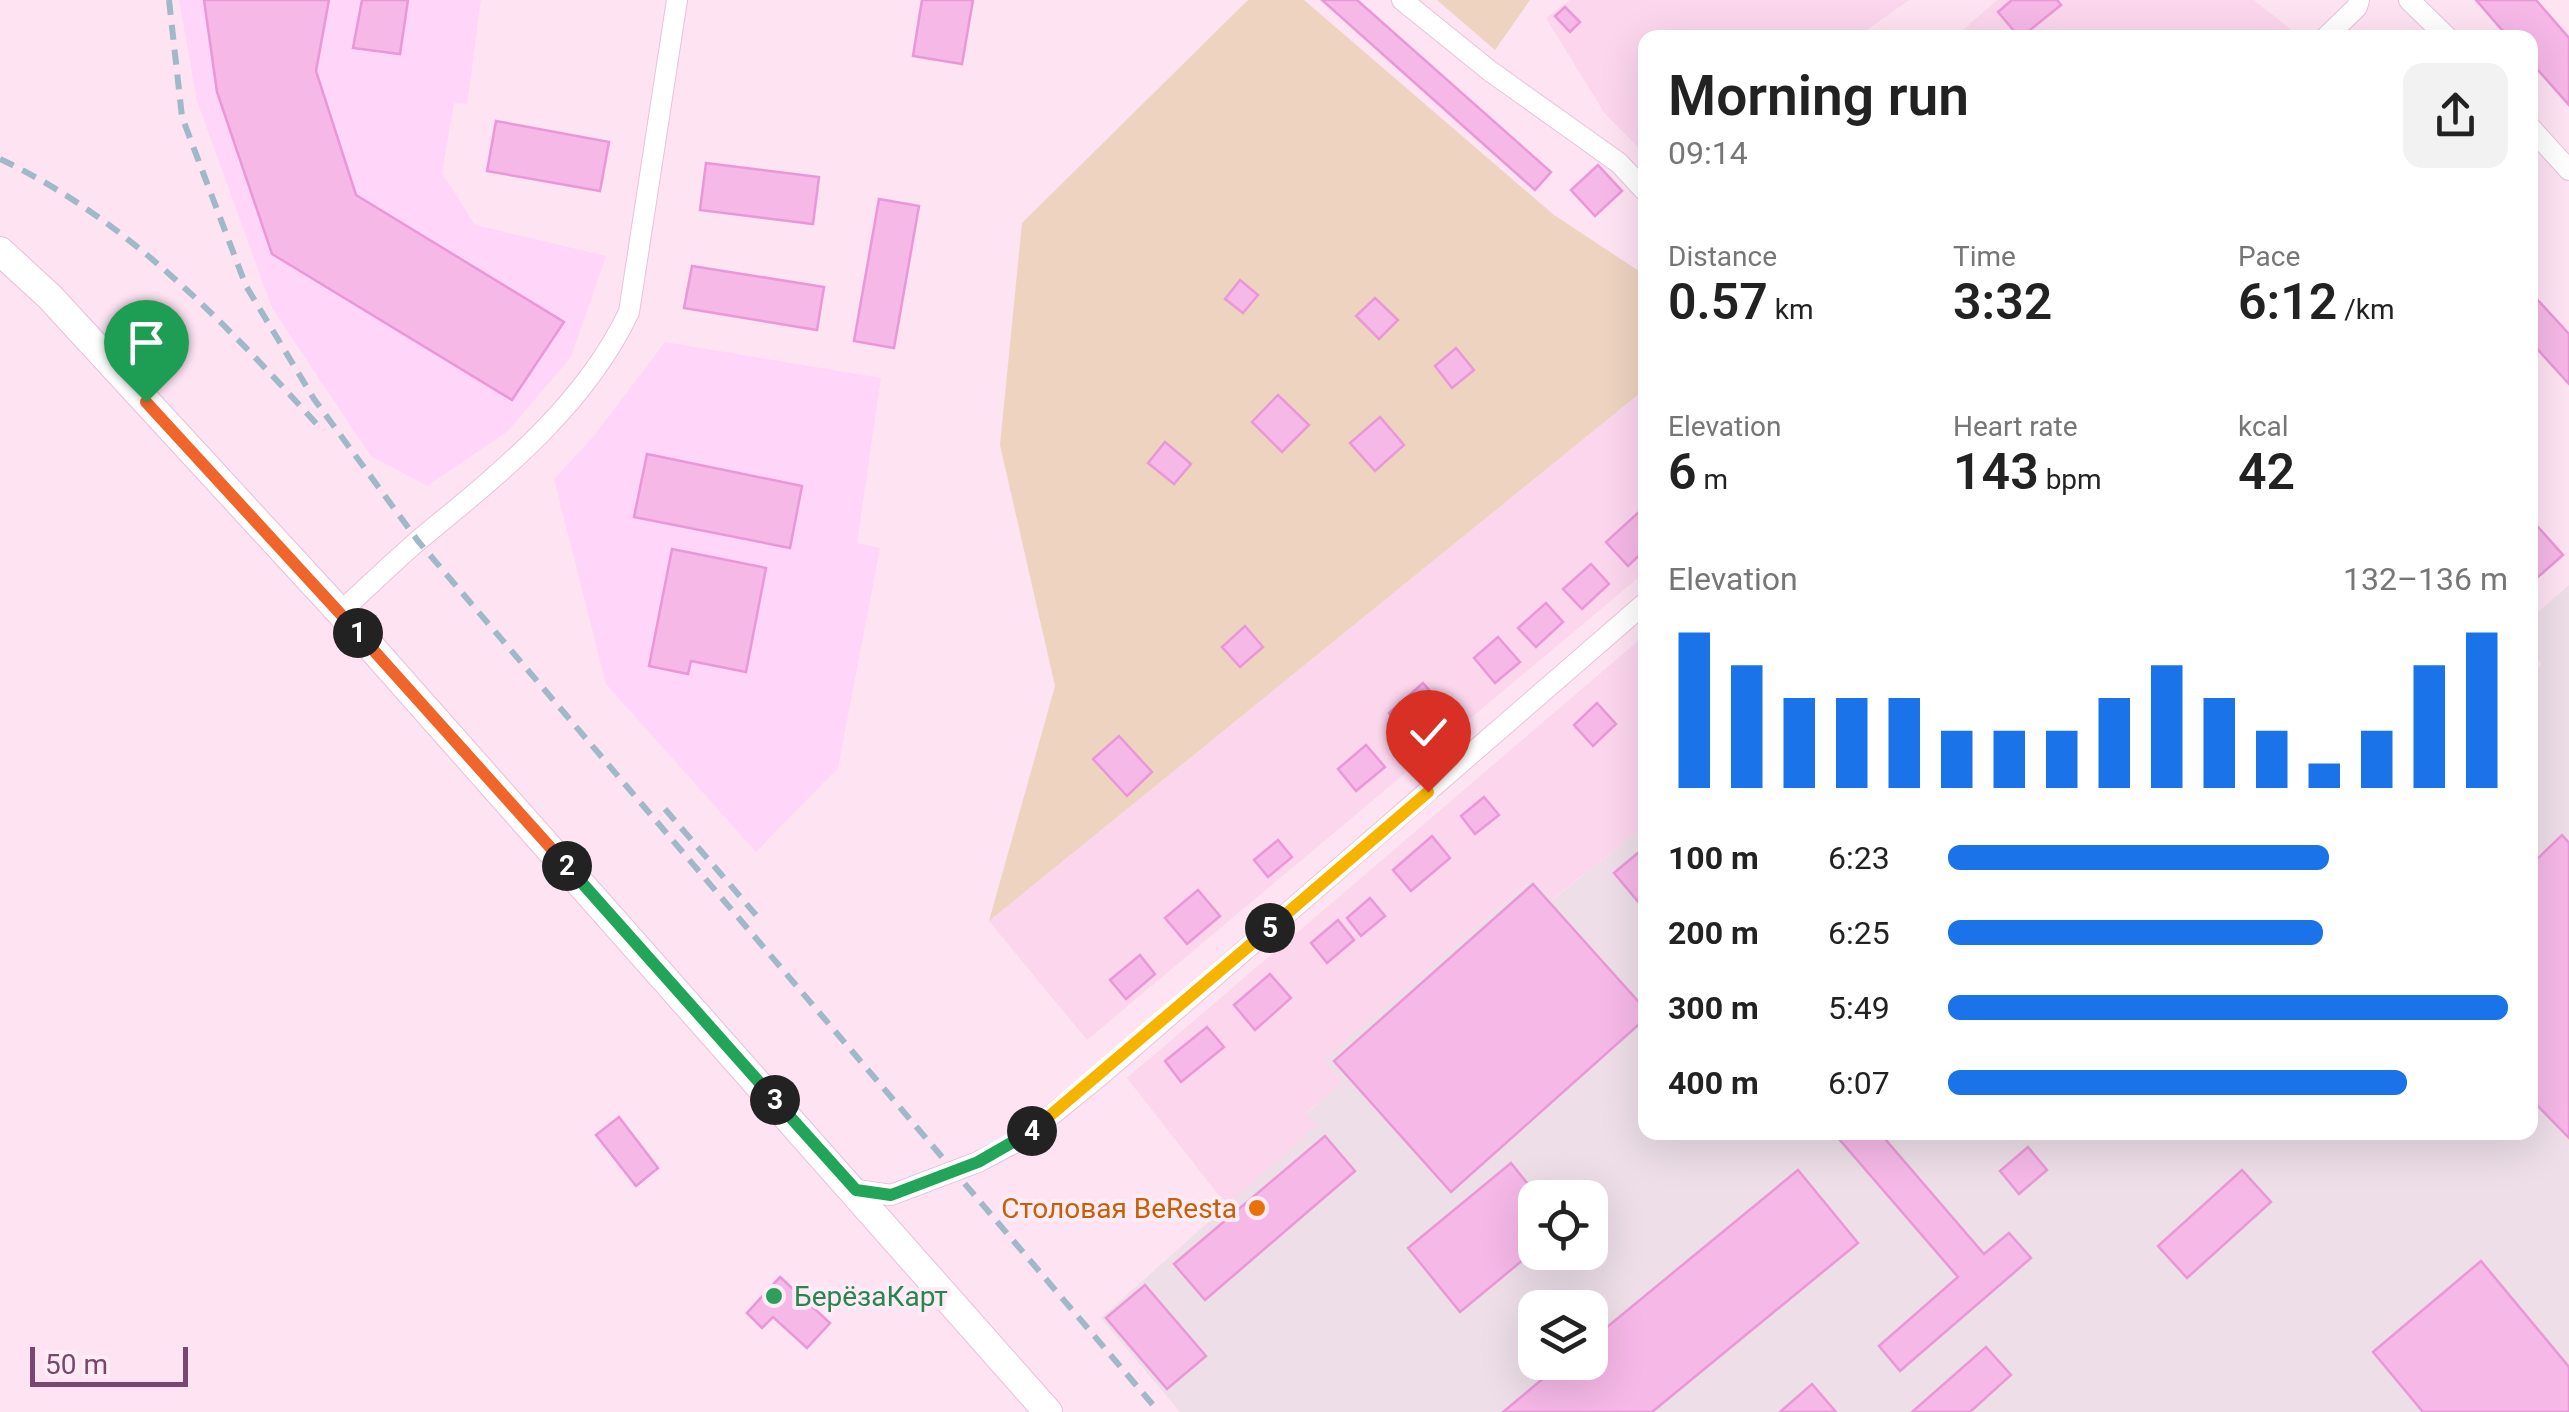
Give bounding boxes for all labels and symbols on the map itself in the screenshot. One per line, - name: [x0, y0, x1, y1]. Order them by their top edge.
- pin: [104, 300, 189, 403]
- pin: 1: [333, 608, 383, 658]
- pin: [1386, 690, 1471, 793]
- pin: 2: [542, 841, 592, 891]
- pin: 5: [1245, 903, 1295, 953]
- pin: 3: [750, 1075, 800, 1125]
- pin: 4: [1007, 1106, 1057, 1156]
- place label: Столовая BeResta: [1001, 1192, 1237, 1225]
- marker: Столовая BeResta: [1246, 1197, 1268, 1219]
- place label: БерёзаКарт: [794, 1280, 948, 1313]
- marker: БерёзаКарт: [763, 1285, 785, 1307]
- scale bar: [30, 1342, 188, 1386]

